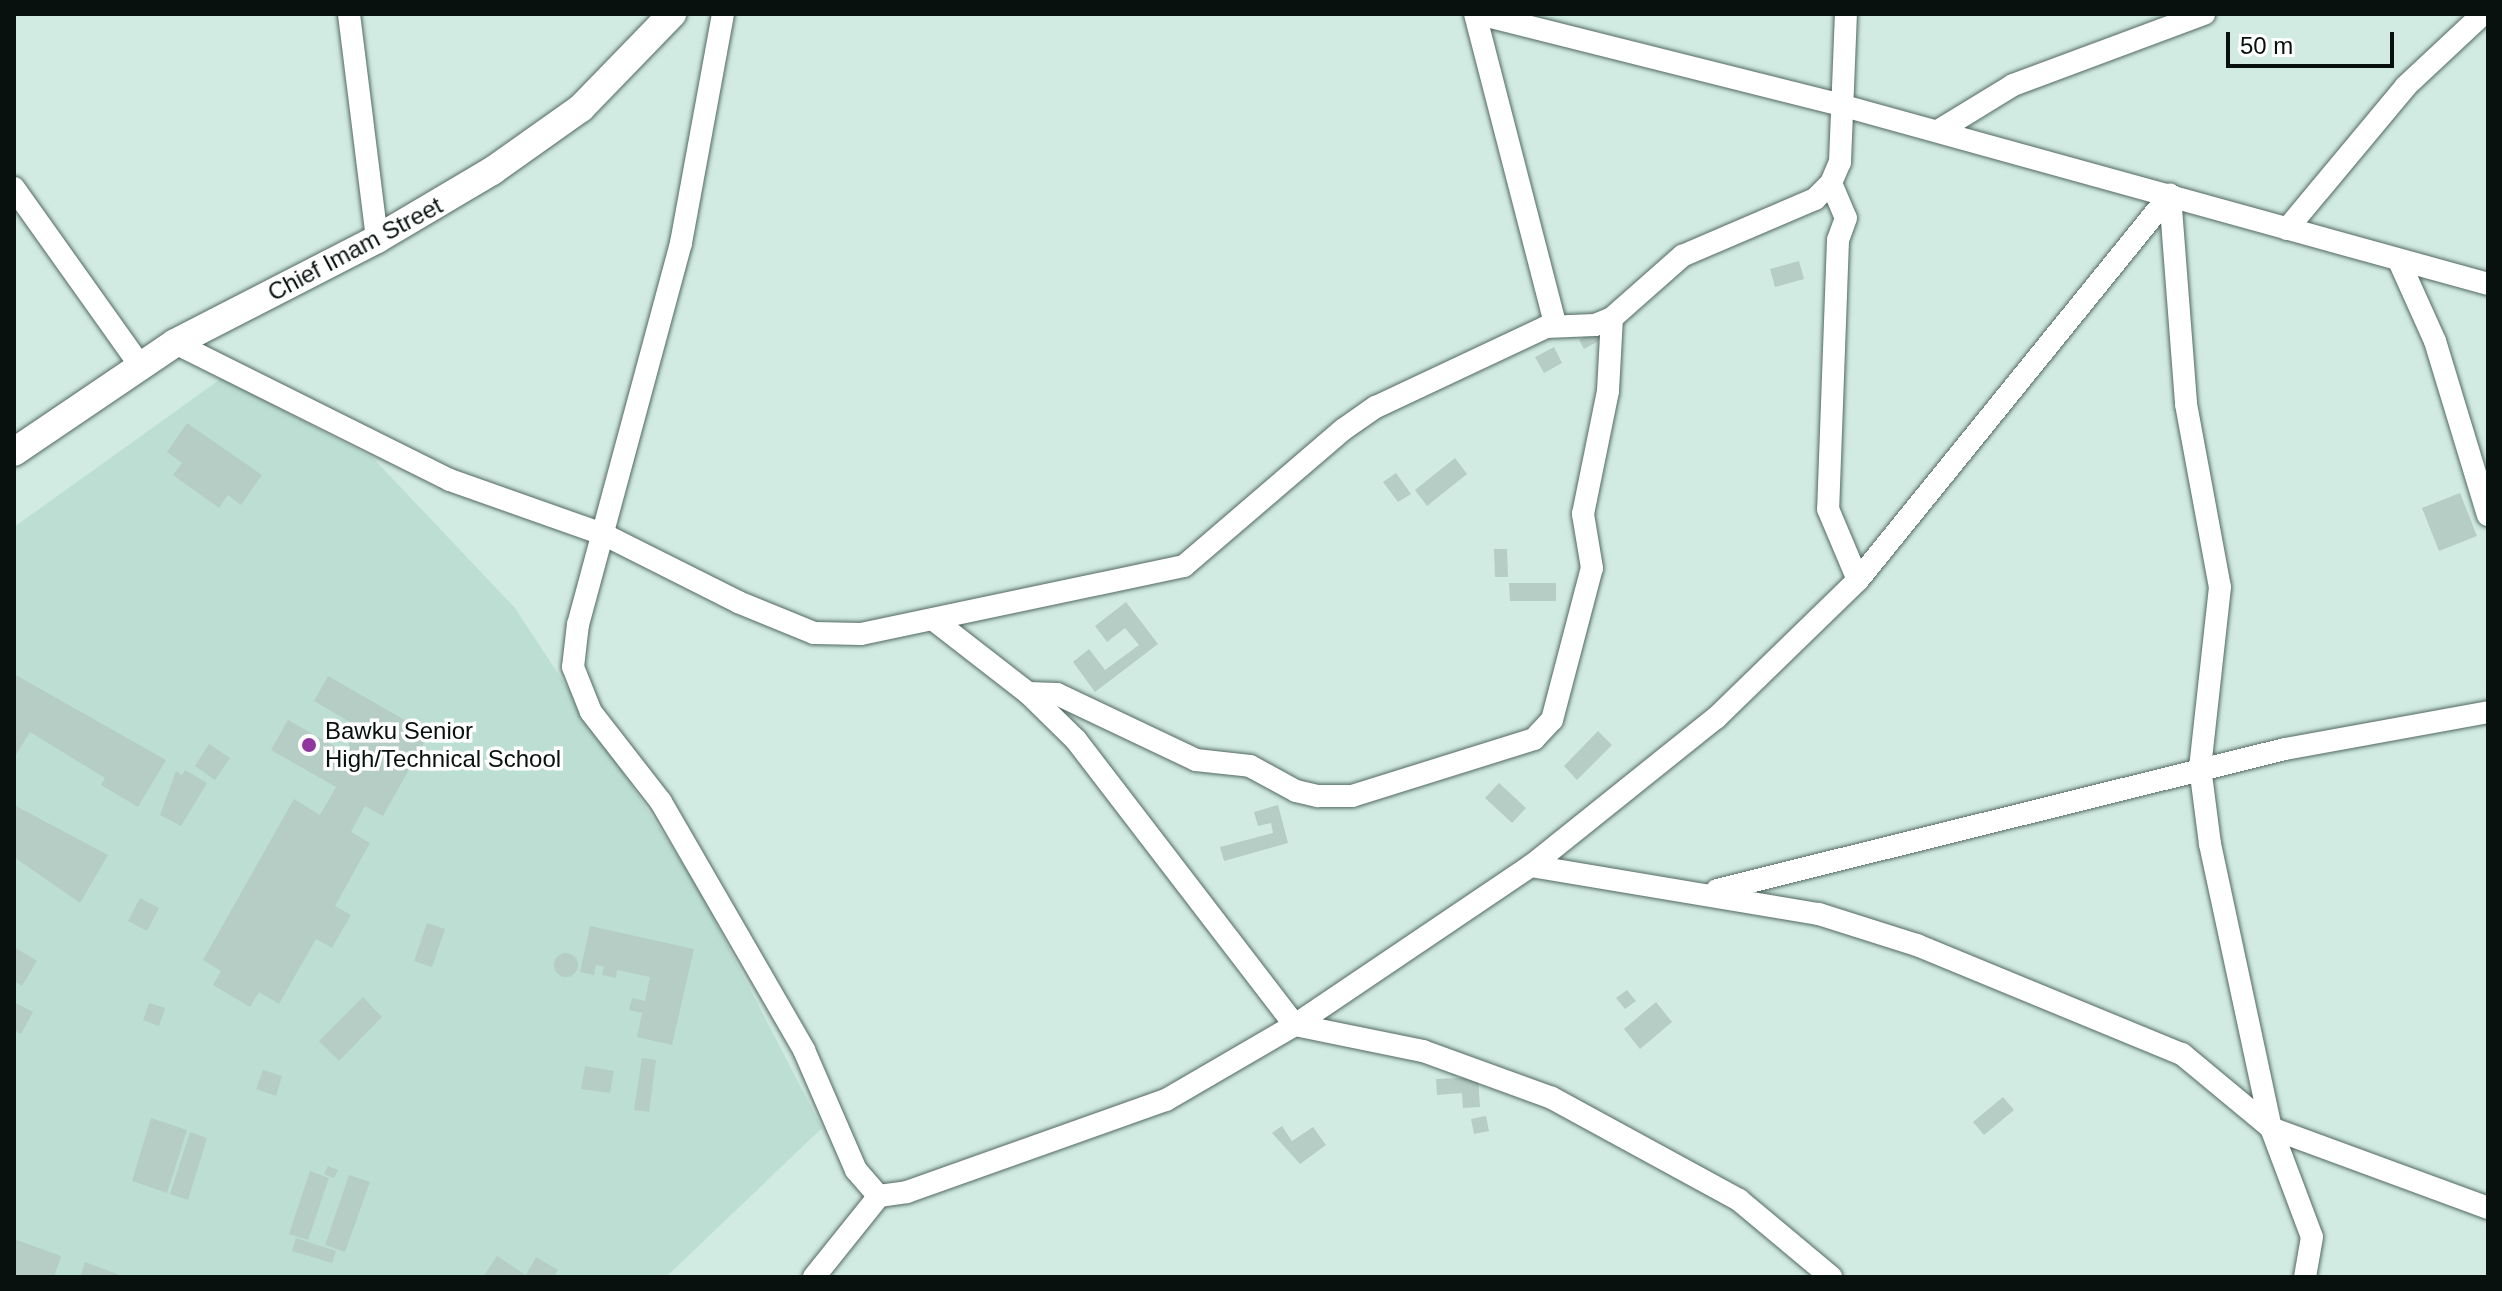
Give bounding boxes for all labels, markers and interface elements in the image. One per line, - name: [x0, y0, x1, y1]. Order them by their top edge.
- scale bar: [2230, 16, 2398, 66]
- text: 50 m: [2240, 32, 2293, 59]
- street label: Chief Imam Street: [263, 191, 447, 307]
- place label: Bawku Senior High/Technical School: [325, 717, 561, 773]
- marker: Bawku Senior High/Technical School: [300, 736, 318, 754]

